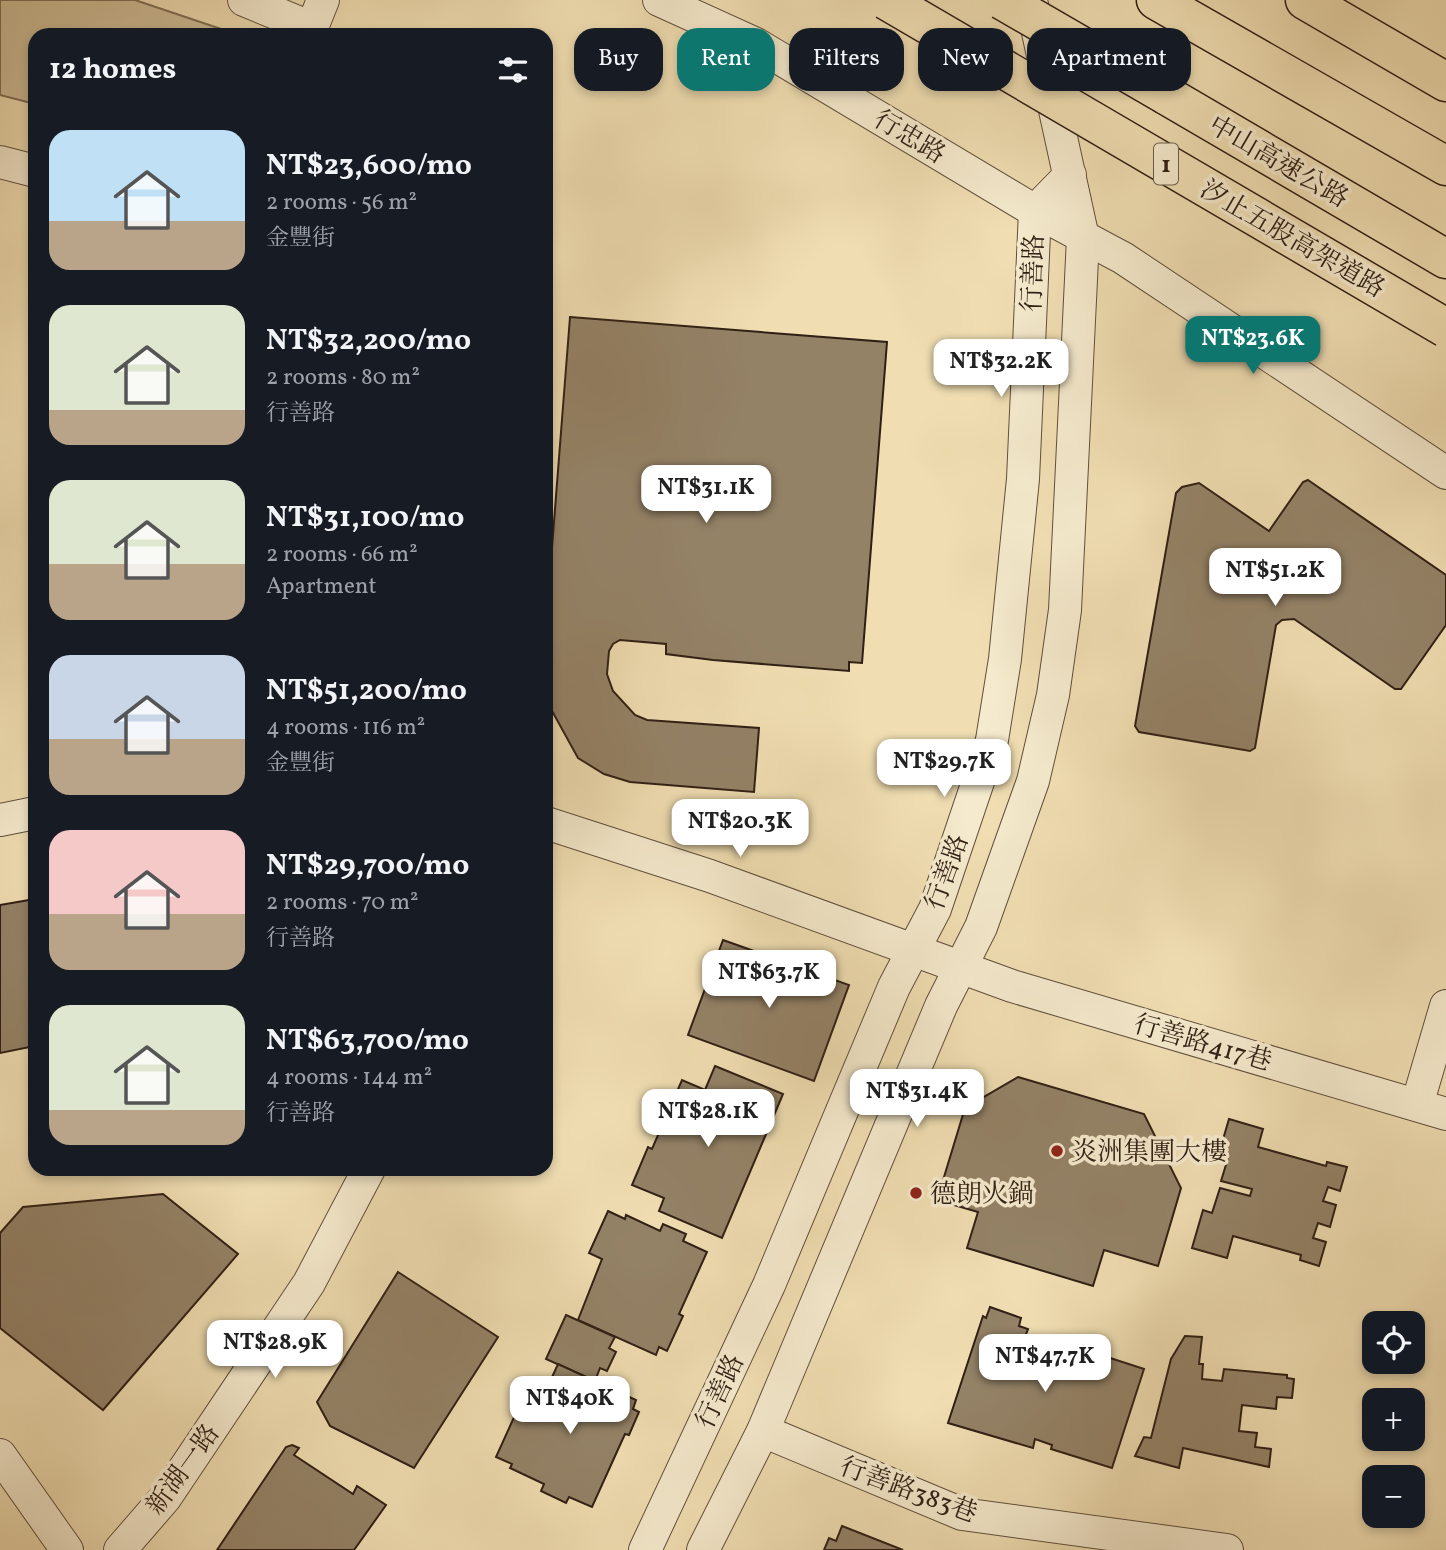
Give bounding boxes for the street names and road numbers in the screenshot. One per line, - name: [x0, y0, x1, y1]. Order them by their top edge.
- street label: 行忠路: [866, 102, 952, 173]
- street label: 中山高速公路: [1201, 108, 1355, 217]
- road number: 1: [1154, 144, 1178, 184]
- street label: 汐止五股高架道路: [1193, 172, 1391, 307]
- street label: 行善路: [1015, 233, 1053, 313]
- street label: 行善路: [918, 830, 978, 915]
- street label: 行善路417巷: [1129, 1007, 1276, 1081]
- street label: 行善路: [688, 1349, 754, 1435]
- street label: 新湖一路: [138, 1418, 229, 1523]
- street label: 行善路383巷: [835, 1449, 982, 1532]

